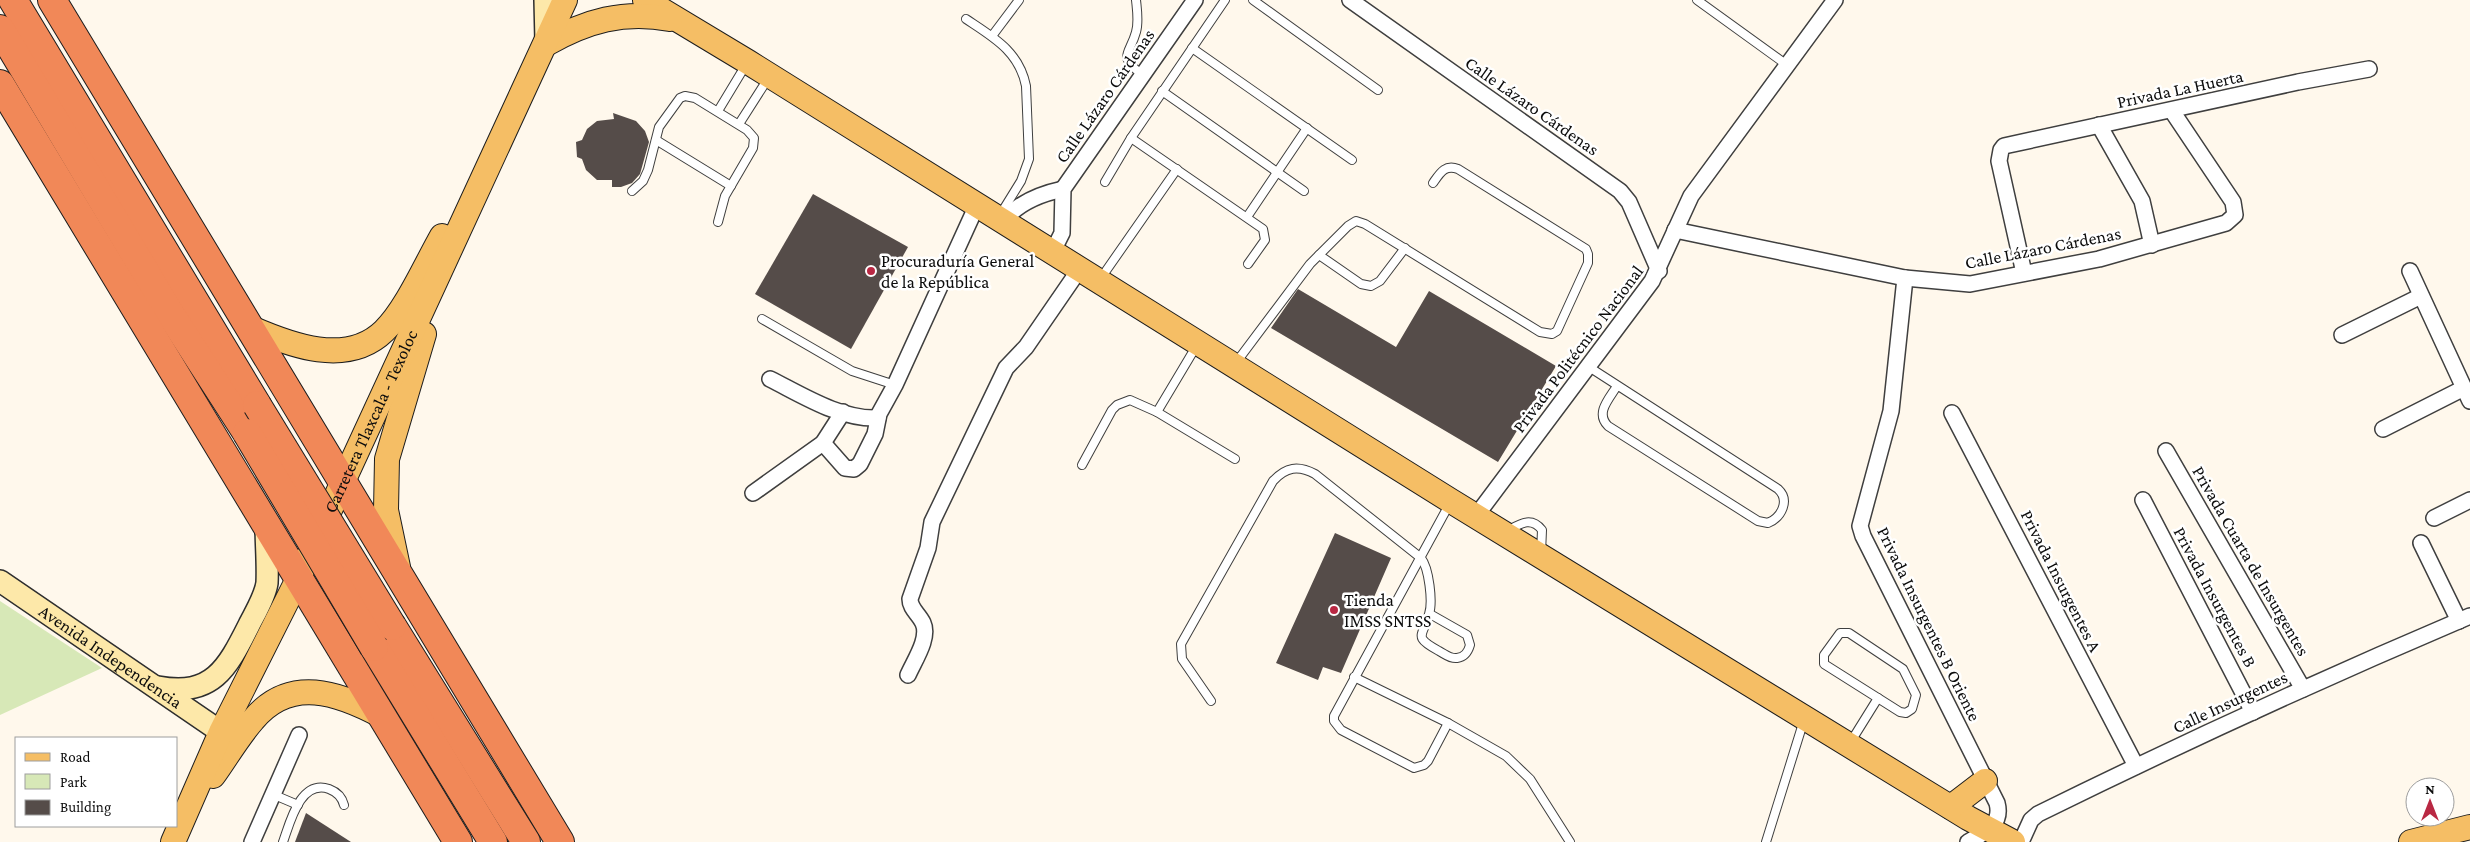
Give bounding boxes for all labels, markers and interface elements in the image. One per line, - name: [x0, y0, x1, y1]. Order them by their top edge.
- street label: Calle Lázaro Cárdenas: [1051, 25, 1159, 167]
- street label: Calle Lázaro Cárdenas: [1461, 52, 1603, 160]
- street label: Privada La Huerta: [2115, 66, 2245, 112]
- street label: Calle Lázaro Cárdenas: [1963, 223, 2123, 273]
- place label: Procuraduría General de la República: [881, 251, 1034, 292]
- street label: Privada Politécnico Nacional: [1509, 261, 1648, 437]
- marker: Procuraduría General de la República: [865, 265, 877, 277]
- street label: Carretera Tlaxcala - Texoloc: [320, 326, 422, 516]
- street label: Privada Cuarta de Insurgentes: [2188, 463, 2314, 659]
- street label: Privada Insurgentes A: [2017, 507, 2106, 656]
- street label: Privada Insurgentes B: [2170, 523, 2260, 671]
- street label: Privada Insurgentes B Oriente: [1873, 524, 1985, 725]
- place label: Tienda IMSS SNTSS: [1344, 590, 1432, 631]
- street label: Avenida Independencia: [35, 601, 186, 712]
- marker: Tienda IMSS SNTSS: [1328, 604, 1340, 616]
- street label: Calle Insurgentes: [2169, 667, 2291, 737]
- legend: [15, 737, 178, 827]
- text: Road: [60, 749, 91, 765]
- text: Park: [60, 774, 87, 790]
- north arrow: [2405, 777, 2455, 827]
- text: N: [2425, 781, 2435, 797]
- text: Building: [60, 799, 111, 816]

